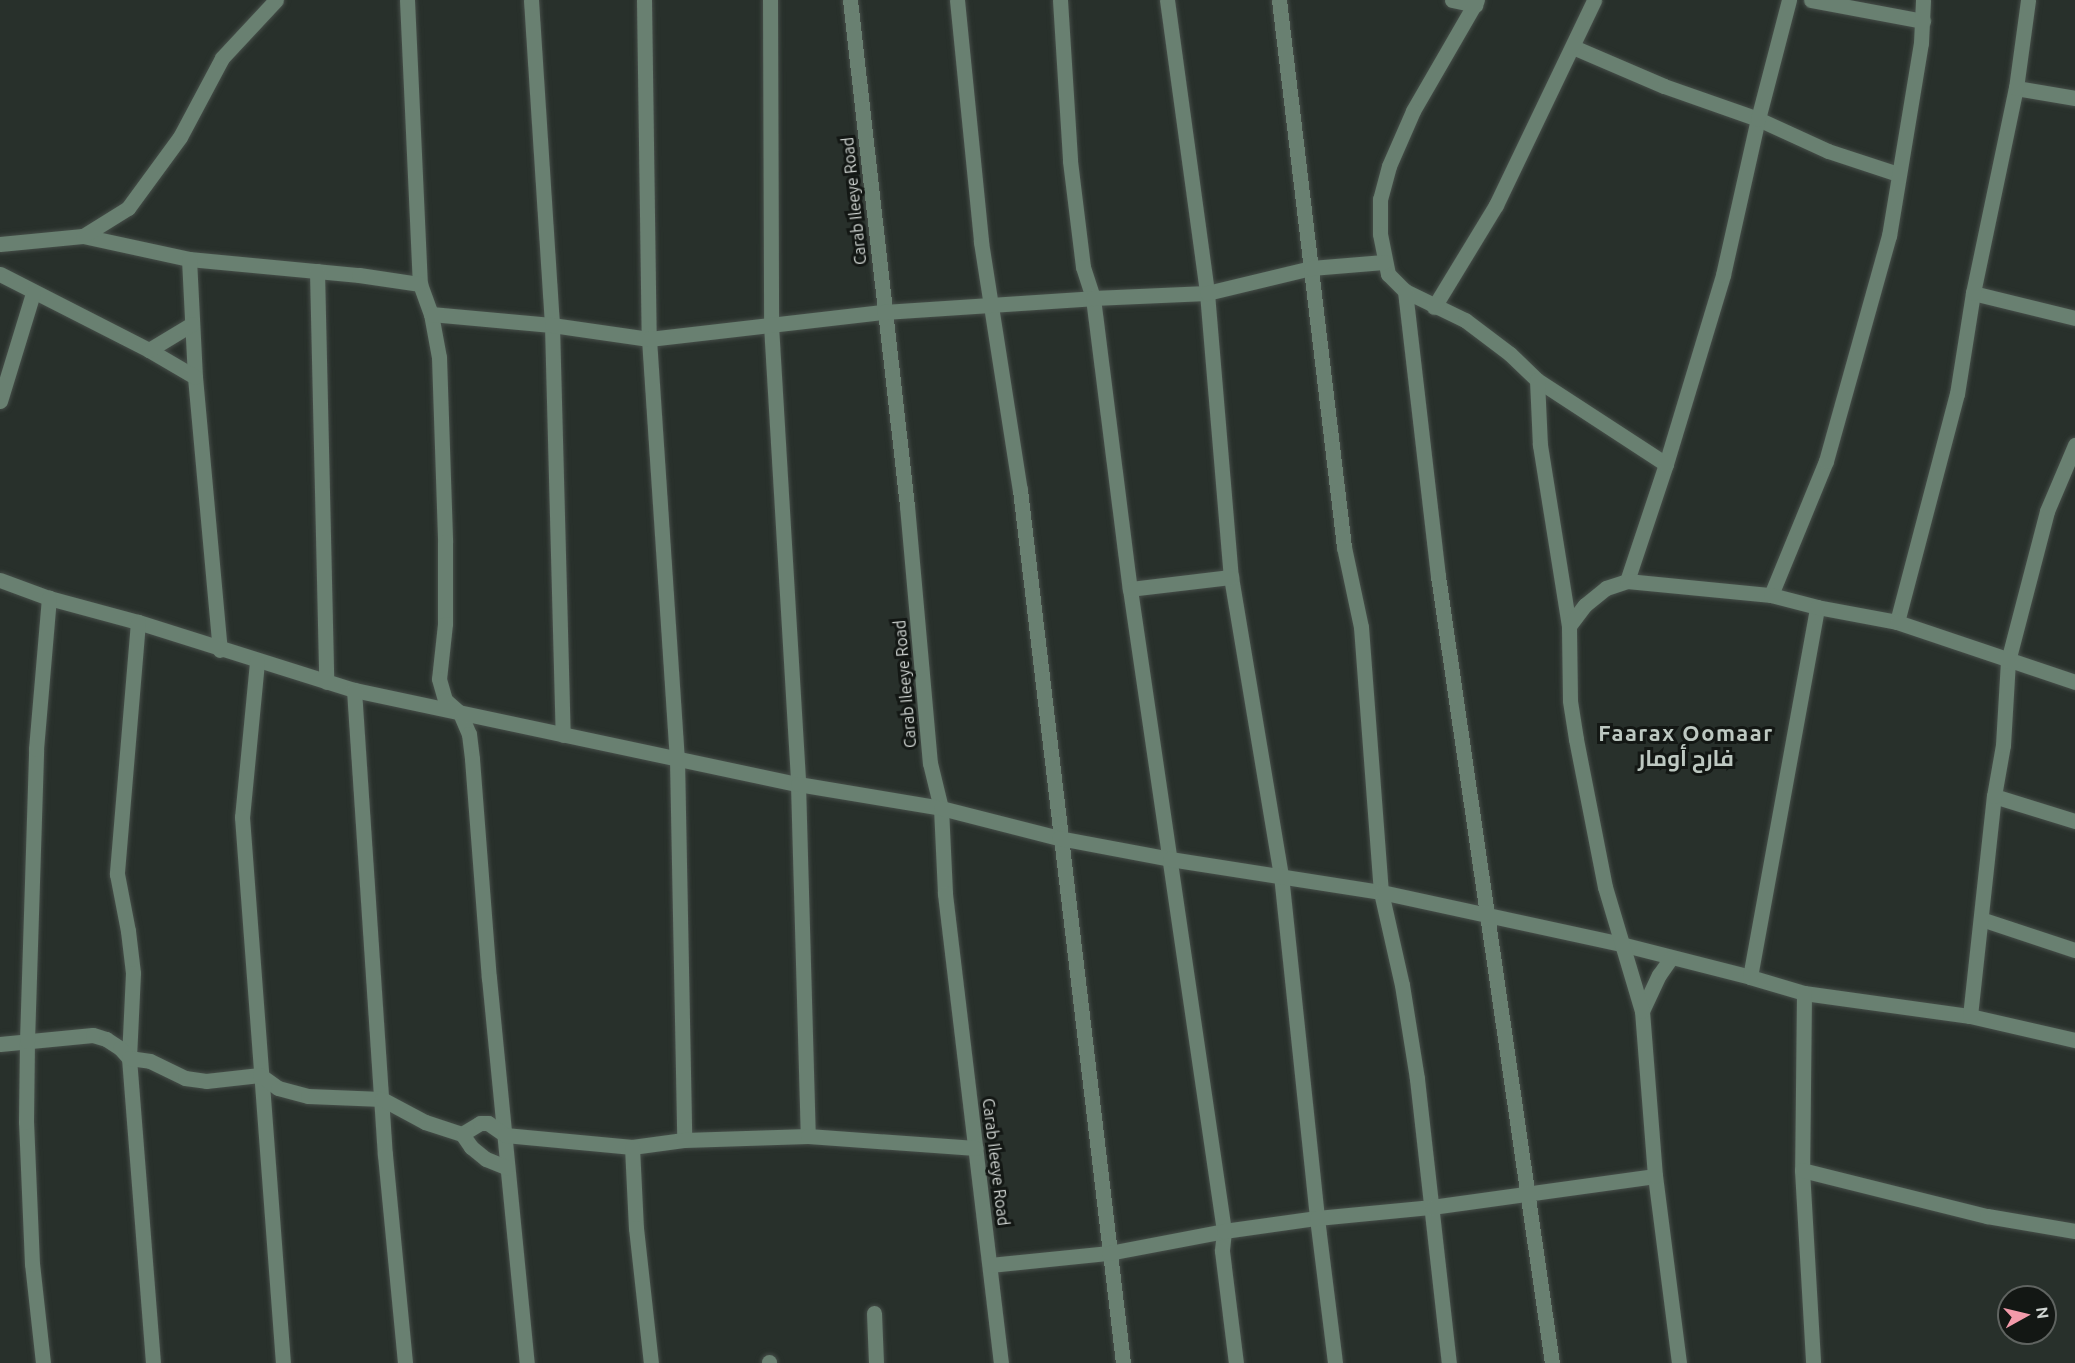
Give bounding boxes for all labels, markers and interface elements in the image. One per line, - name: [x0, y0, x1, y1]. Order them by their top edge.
- street label: Carab Ileeye Road: [838, 136, 870, 266]
- street label: Carab Ileeye Road: [890, 619, 920, 749]
- district label: Faarax Oomaar فارح أومار: [1598, 719, 1774, 770]
- street label: Carab Ileeye Road: [979, 1097, 1013, 1227]
- north arrow: [1997, 1285, 2057, 1345]
- text: N: [2033, 1306, 2053, 1320]

